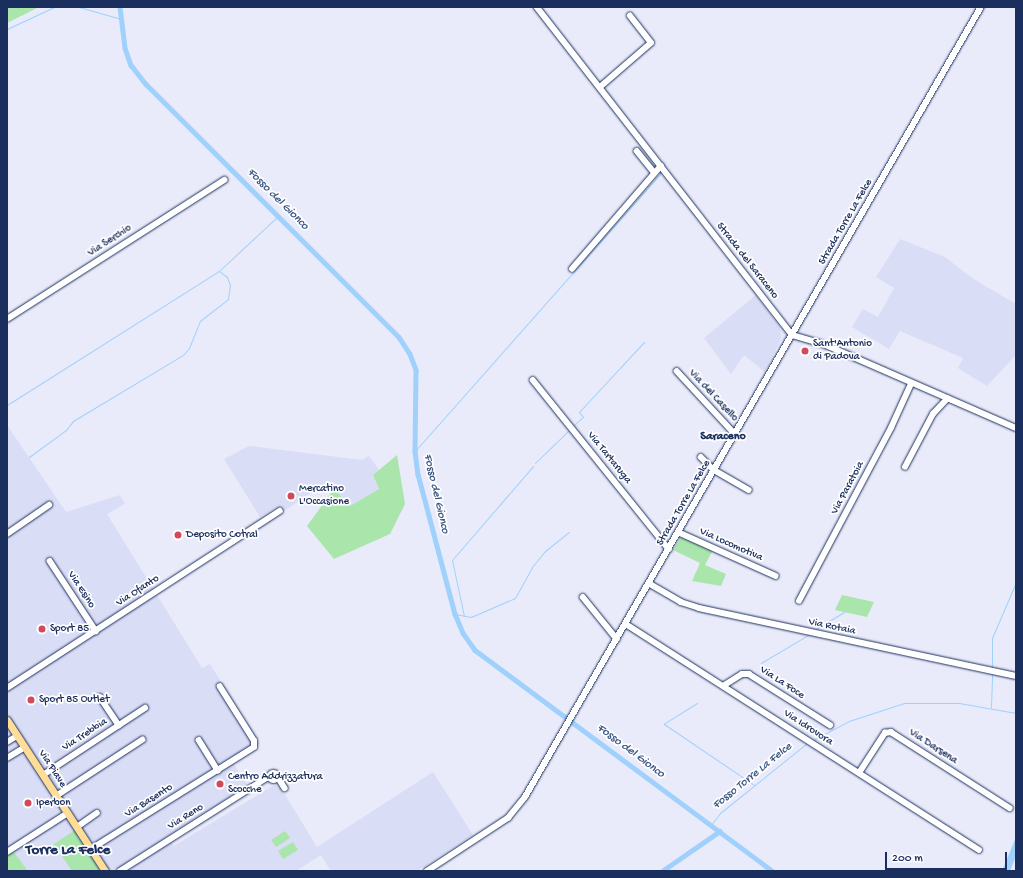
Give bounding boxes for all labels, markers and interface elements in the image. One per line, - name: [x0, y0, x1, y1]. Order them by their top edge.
- water label: Fosso del Gionco: [243, 166, 311, 234]
- street label: Strada Torre La Felce: [816, 177, 876, 267]
- street label: Strada del Saraceno: [713, 220, 781, 302]
- street label: Via Serchio: [86, 222, 134, 260]
- place label: Sant'Antonio di Padova: [813, 338, 872, 364]
- marker: Sant'Antonio di Padova: [800, 346, 810, 356]
- street label: Via del Casello: [685, 367, 741, 425]
- street label: Via Tartaruga: [584, 429, 634, 487]
- district label: Saraceno: [700, 431, 746, 445]
- water label: Fosso del Gionco: [419, 453, 451, 535]
- street label: Strada Torre La Felce: [654, 458, 714, 548]
- street label: Via Paratoia: [829, 459, 867, 517]
- place label: Mercatino L'Occasione: [299, 483, 349, 509]
- marker: Mercatino L'Occasione: [286, 491, 296, 501]
- street label: Via Locomotiva: [697, 525, 765, 565]
- place label: Deposito Cotral: [186, 528, 258, 542]
- marker: Deposito Cotral: [173, 530, 183, 540]
- street label: Via Esino: [64, 569, 98, 611]
- street label: Via Ofanto: [114, 572, 162, 610]
- street label: Via Rotaia: [807, 616, 857, 638]
- place label: Sport 85: [50, 622, 89, 636]
- marker: Sport 85: [37, 624, 47, 634]
- street label: Via La Foce: [757, 664, 807, 702]
- place label: Sport 85 Outlet: [39, 693, 109, 707]
- marker: Sport 85 Outlet: [26, 695, 36, 705]
- street label: Via Idrovora: [781, 707, 835, 749]
- street label: Via Trebbia: [60, 716, 110, 754]
- water label: Fosso del Gionco: [593, 722, 667, 782]
- street label: Via Darsena: [906, 726, 960, 768]
- water label: Fosso Torre La Felce: [710, 741, 796, 813]
- street label: Via Piave: [35, 748, 69, 790]
- place label: Centro Addrizzatura Scocche: [228, 771, 323, 797]
- marker: Centro Addrizzatura Scocche: [215, 779, 225, 789]
- street label: Via Basento: [123, 781, 175, 821]
- place label: Iperbon: [36, 796, 70, 810]
- marker: Iperbon: [23, 798, 33, 808]
- street label: Via Reno: [166, 801, 206, 833]
- district label: Torre La Felce: [26, 842, 110, 860]
- scale bar: [887, 844, 1009, 870]
- text: 200 m: [892, 852, 923, 866]

